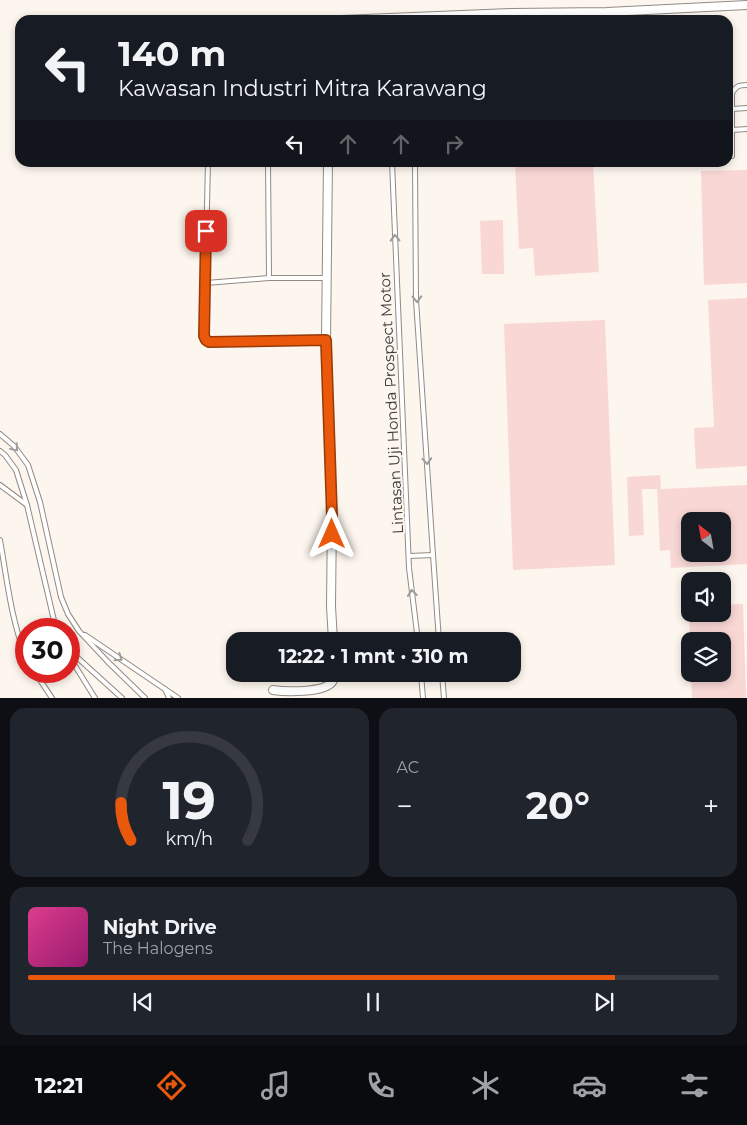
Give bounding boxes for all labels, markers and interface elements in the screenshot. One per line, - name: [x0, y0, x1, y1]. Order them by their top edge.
- text: 140 m: [118, 32, 226, 75]
- icon: left: [35, 35, 100, 100]
- text: Kawasan Industri Mitra Karawang: [118, 75, 487, 102]
- icon: left: [281, 130, 309, 158]
- icon: ahead: [334, 130, 362, 158]
- icon: ahead: [387, 130, 415, 158]
- icon: right: [440, 130, 468, 158]
- pin: [185, 210, 227, 252]
- icon: arrive: [192, 217, 220, 245]
- one-way arrow: [390, 234, 400, 242]
- street label: Lintasan Uji Honda Prospect Motor: [375, 272, 407, 534]
- one-way arrow: [411, 295, 422, 303]
- one-way arrow: [10, 443, 19, 452]
- one-way arrow: [421, 457, 432, 465]
- position arrow: [305, 507, 357, 559]
- north arrow: [681, 512, 731, 562]
- map controls: [681, 512, 731, 682]
- button: sound: [681, 572, 731, 622]
- one-way arrow: [407, 589, 418, 597]
- speed limit sign: 30: [15, 618, 80, 683]
- button: layers: [681, 632, 731, 682]
- text: 12:22 · 1 mnt · 310 m: [278, 645, 469, 668]
- one-way arrow: [114, 652, 123, 661]
- text: AC: [397, 758, 419, 777]
- text: 19: [162, 769, 216, 832]
- text: 20°: [526, 782, 590, 829]
- text: −: [397, 789, 413, 823]
- text: +: [703, 789, 719, 823]
- text: km/h: [165, 828, 213, 849]
- text: Night Drive: [103, 916, 217, 939]
- text: The Halogens: [103, 939, 213, 958]
- icon: previous: [129, 988, 157, 1016]
- icon: pause: [359, 988, 387, 1016]
- icon: next: [590, 988, 618, 1016]
- icon: directions: [154, 1068, 189, 1103]
- icon: music: [258, 1068, 293, 1103]
- icon: phone: [363, 1068, 398, 1103]
- icon: climate: [468, 1068, 503, 1103]
- icon: car: [572, 1068, 607, 1103]
- icon: filters: [677, 1068, 712, 1103]
- text: 12:21: [35, 1072, 84, 1099]

